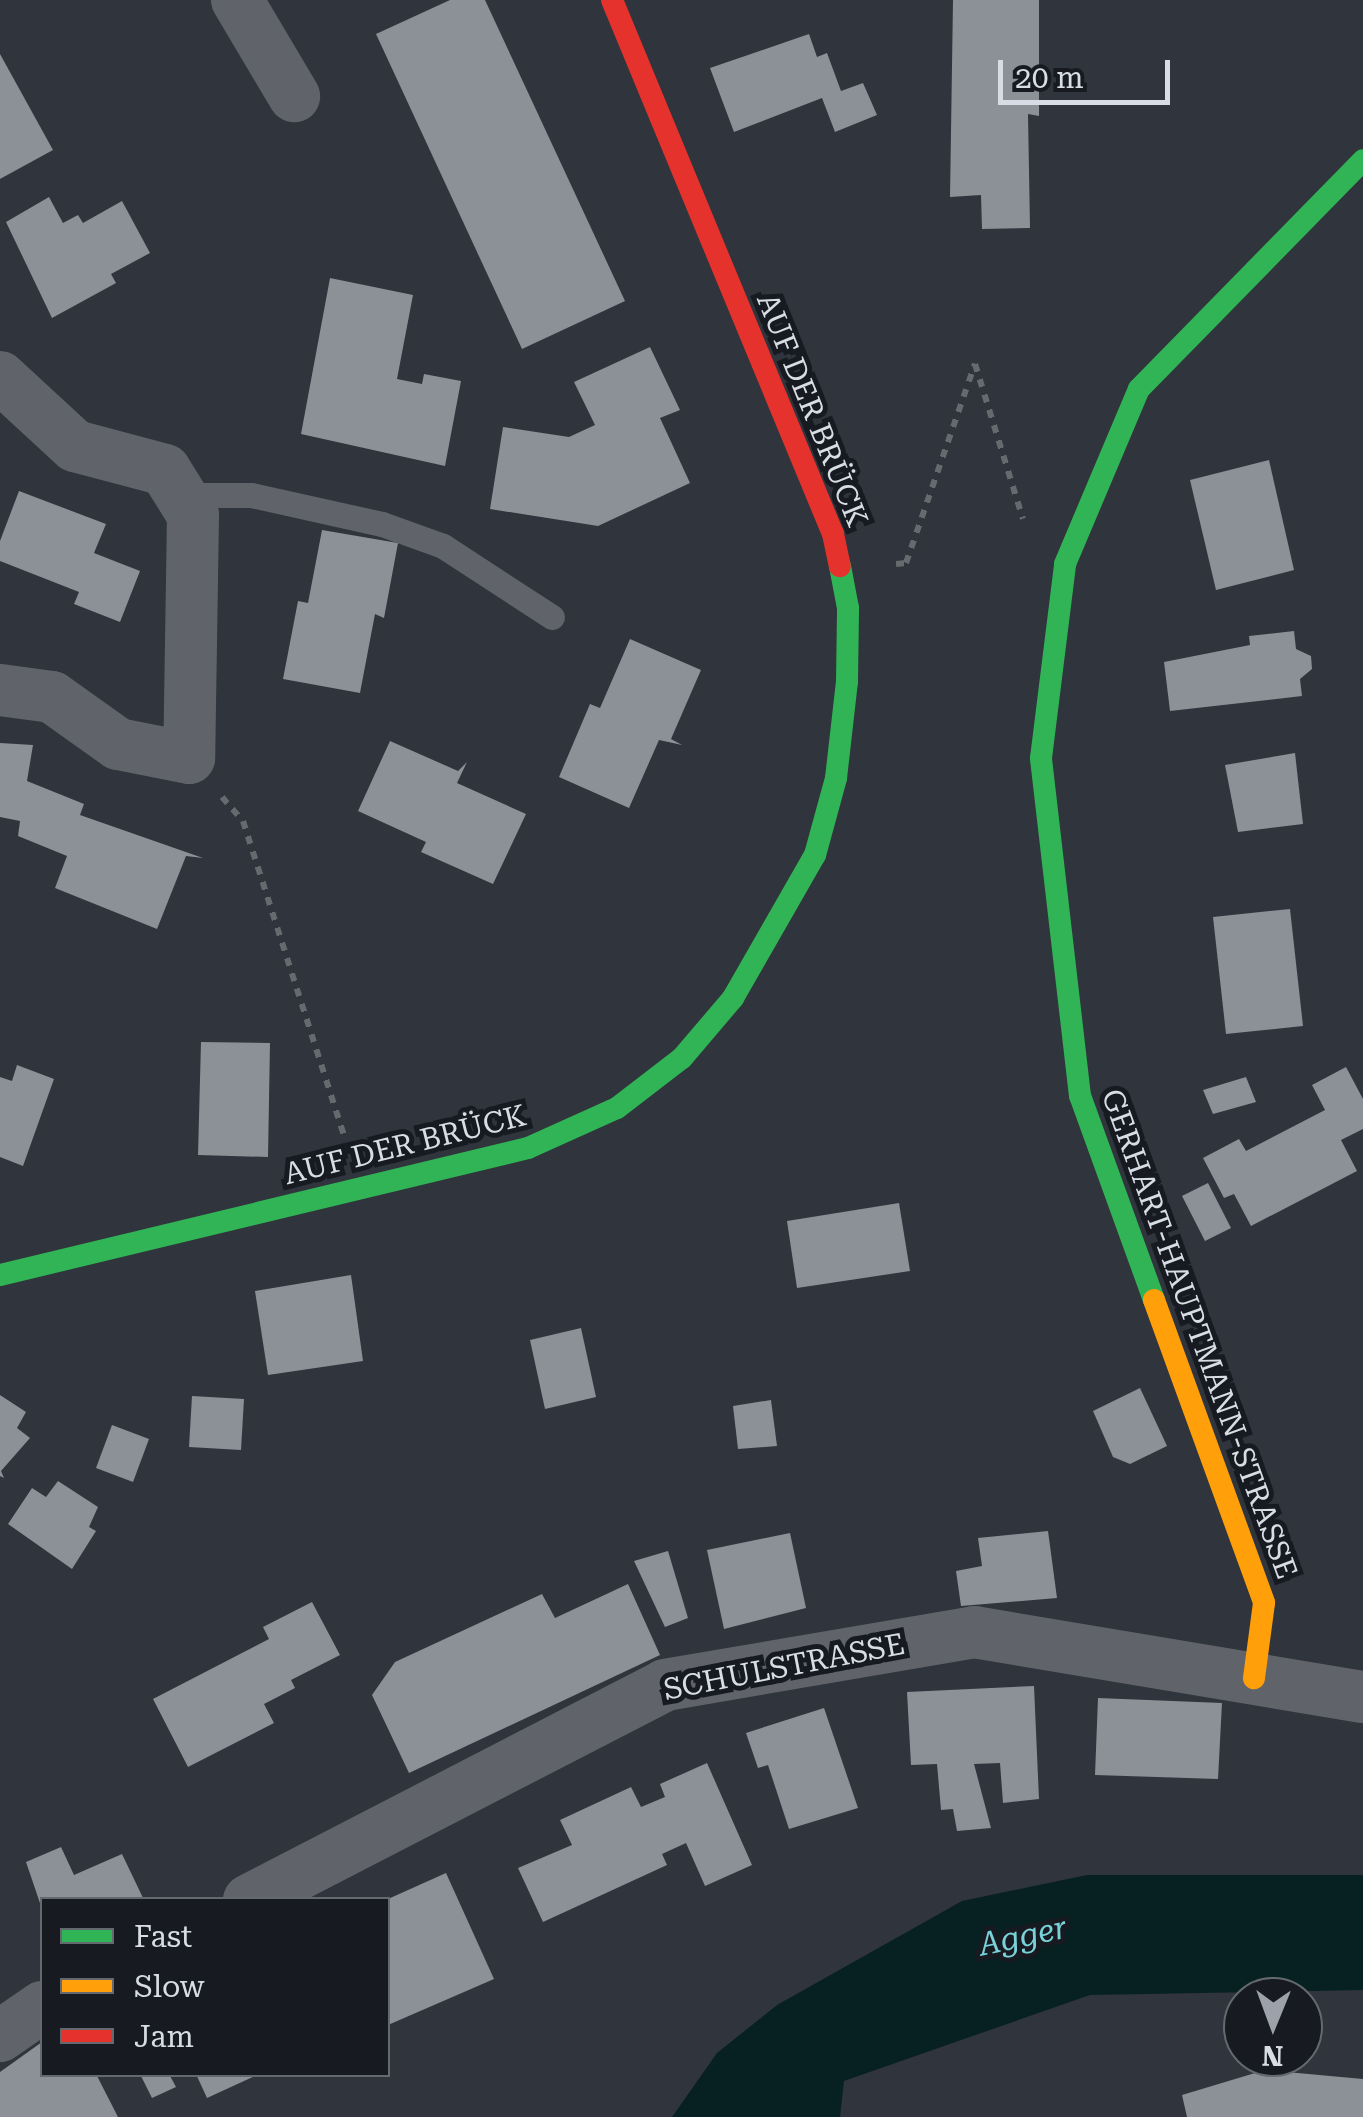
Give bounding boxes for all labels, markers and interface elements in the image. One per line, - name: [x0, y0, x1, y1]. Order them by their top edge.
- scale bar: [1003, 40, 1176, 102]
- text: 20 m: [1015, 60, 1084, 95]
- street label: AUF DER BRÜCK: [749, 288, 875, 532]
- street label: GERHART-HAUPTMANN-STRASSE: [1093, 1084, 1305, 1584]
- street label: AUF DER BRÜCK: [280, 1098, 530, 1192]
- street label: SCHULSTRASSE: [660, 1626, 908, 1708]
- legend: [40, 1897, 390, 2077]
- water label: Agger: [975, 1908, 1071, 1964]
- text: Fast: [134, 1919, 192, 1954]
- text: Slow: [134, 1969, 205, 2004]
- north arrow: [1223, 1977, 1323, 2077]
- text: Jam: [134, 2019, 194, 2054]
- text: N: [1261, 2039, 1284, 2072]

